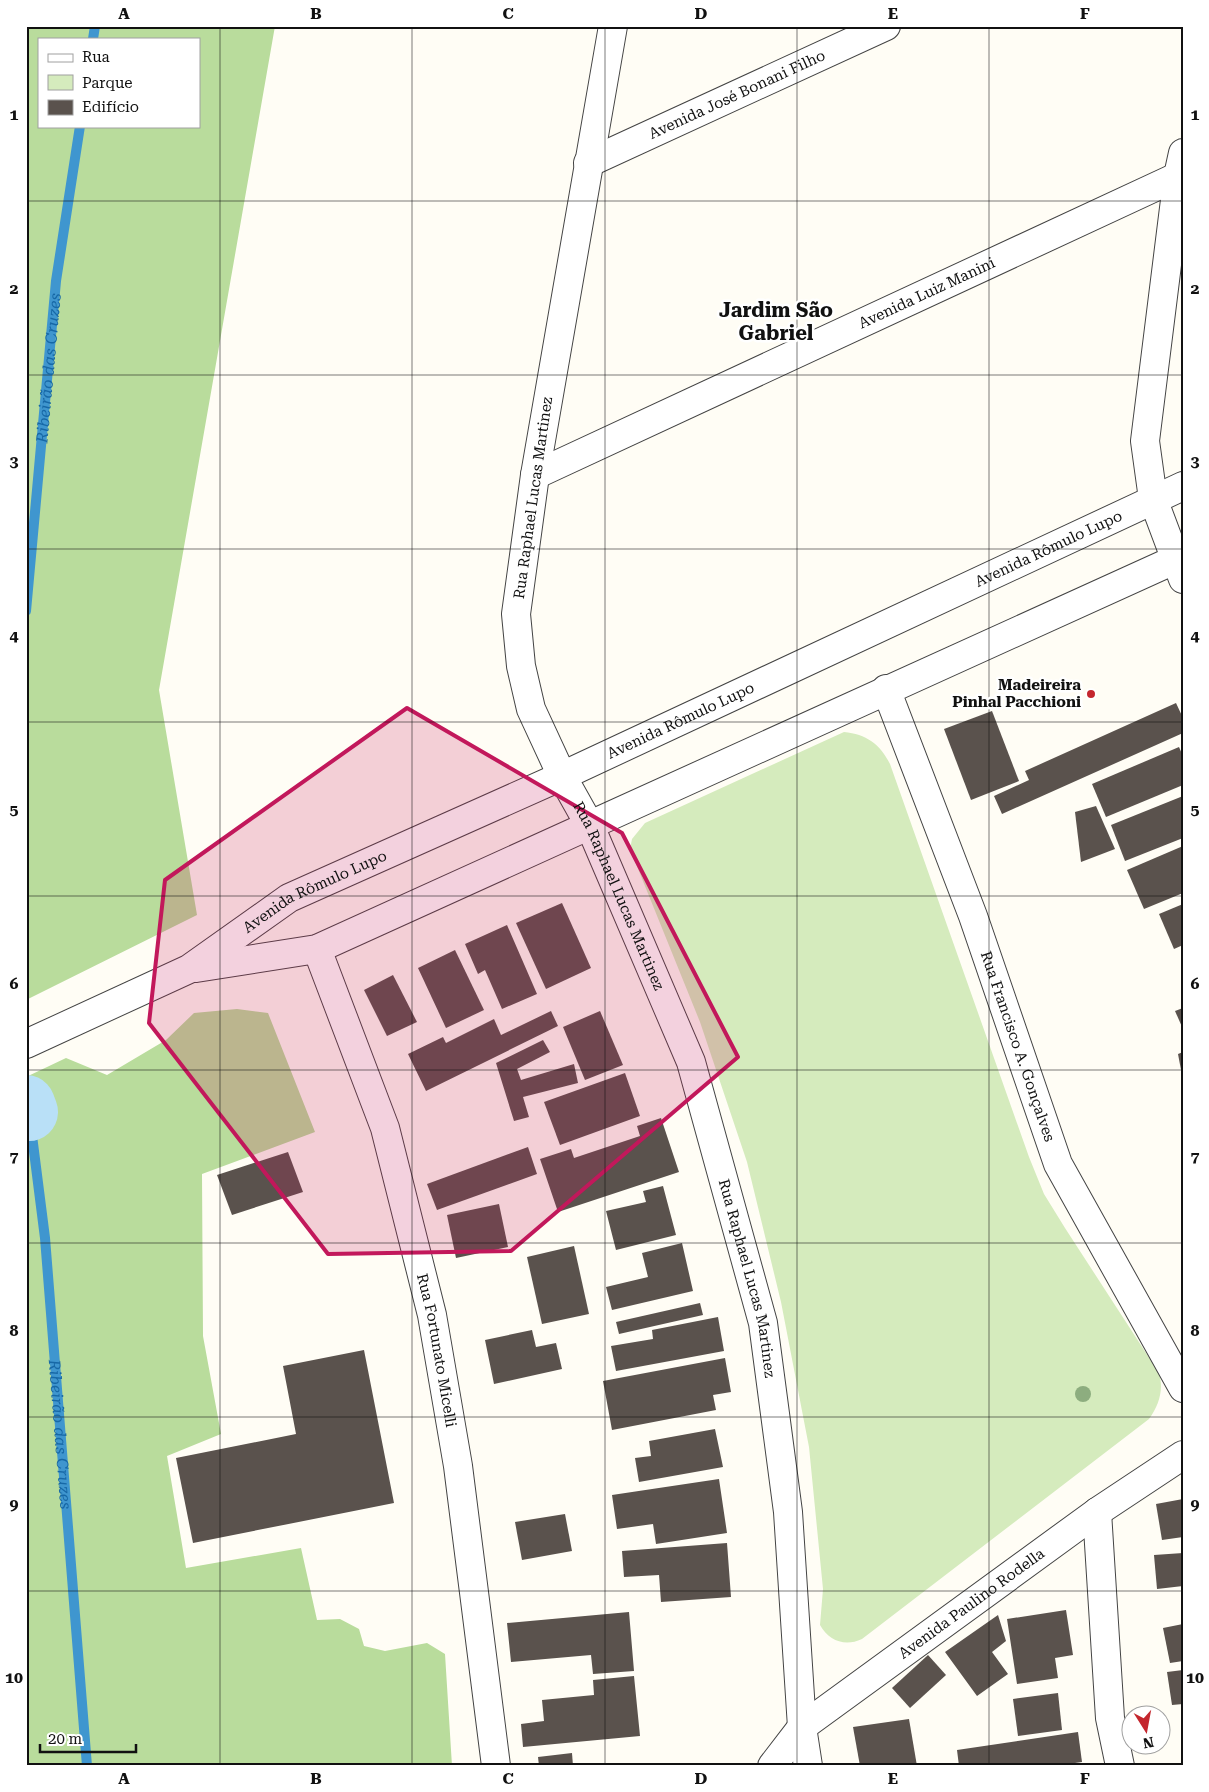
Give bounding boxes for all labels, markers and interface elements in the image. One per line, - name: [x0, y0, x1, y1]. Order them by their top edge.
- text: A: [118, 4, 130, 23]
- text: B: [310, 4, 322, 23]
- text: C: [502, 4, 514, 23]
- text: D: [695, 4, 708, 23]
- text: E: [888, 4, 898, 23]
- text: F: [1080, 4, 1090, 23]
- legend: [38, 38, 200, 128]
- street label: Avenida José Bonani Filho: [646, 46, 828, 143]
- text: Rua: [82, 48, 110, 66]
- text: Parque: [82, 74, 133, 92]
- text: Edifício: [82, 98, 139, 116]
- text: 1: [10, 105, 19, 124]
- text: 1: [1191, 105, 1200, 124]
- street label: Avenida Luiz Manini: [856, 254, 998, 332]
- text: 2: [10, 279, 19, 298]
- text: 2: [1191, 279, 1200, 298]
- water label: Ribeirão das Cruzes: [32, 292, 65, 445]
- district label: Jardim São Gabriel: [719, 298, 833, 345]
- street label: Rua Raphael Lucas Martinez: [510, 396, 556, 600]
- text: 3: [10, 452, 19, 471]
- text: 3: [1191, 452, 1200, 471]
- street label: Avenida Rômulo Lupo: [972, 507, 1125, 591]
- text: 4: [10, 626, 19, 645]
- text: 4: [1191, 626, 1200, 645]
- place label: Madeireira Pinhal Pacchioni: [952, 676, 1081, 711]
- street label: Avenida Rômulo Lupo: [604, 679, 757, 763]
- marker: Madeireira Pinhal Pacchioni: [1085, 688, 1097, 700]
- street label: Rua Raphael Lucas Martinez: [569, 798, 668, 993]
- text: 5: [10, 800, 19, 819]
- text: 5: [1191, 800, 1200, 819]
- street label: Avenida Rômulo Lupo: [240, 846, 390, 937]
- street label: Rua Francisco A. Gonçalves: [977, 949, 1059, 1144]
- text: 6: [10, 974, 19, 993]
- text: 6: [1191, 974, 1200, 993]
- text: 7: [10, 1147, 19, 1166]
- text: 7: [1191, 1147, 1200, 1166]
- street label: Rua Raphael Lucas Martinez: [715, 1177, 779, 1379]
- street label: Rua Fortunato Micelli: [413, 1272, 460, 1429]
- text: 8: [10, 1321, 19, 1340]
- text: 8: [1191, 1321, 1200, 1340]
- water label: Ribeirão das Cruzes: [45, 1358, 76, 1510]
- text: 9: [10, 1495, 19, 1514]
- text: 9: [1191, 1495, 1200, 1514]
- street label: Avenida Paulino Rodella: [895, 1544, 1048, 1663]
- text: 10: [5, 1668, 23, 1687]
- text: 10: [1186, 1668, 1204, 1687]
- north arrow: [1122, 1704, 1172, 1754]
- scale bar: [40, 1722, 136, 1754]
- text: 20 m: [48, 1730, 83, 1748]
- text: N: [1141, 1734, 1155, 1752]
- text: A: [118, 1769, 130, 1788]
- text: B: [310, 1769, 322, 1788]
- text: C: [502, 1769, 514, 1788]
- text: D: [695, 1769, 708, 1788]
- text: E: [888, 1769, 898, 1788]
- text: F: [1080, 1769, 1090, 1788]

